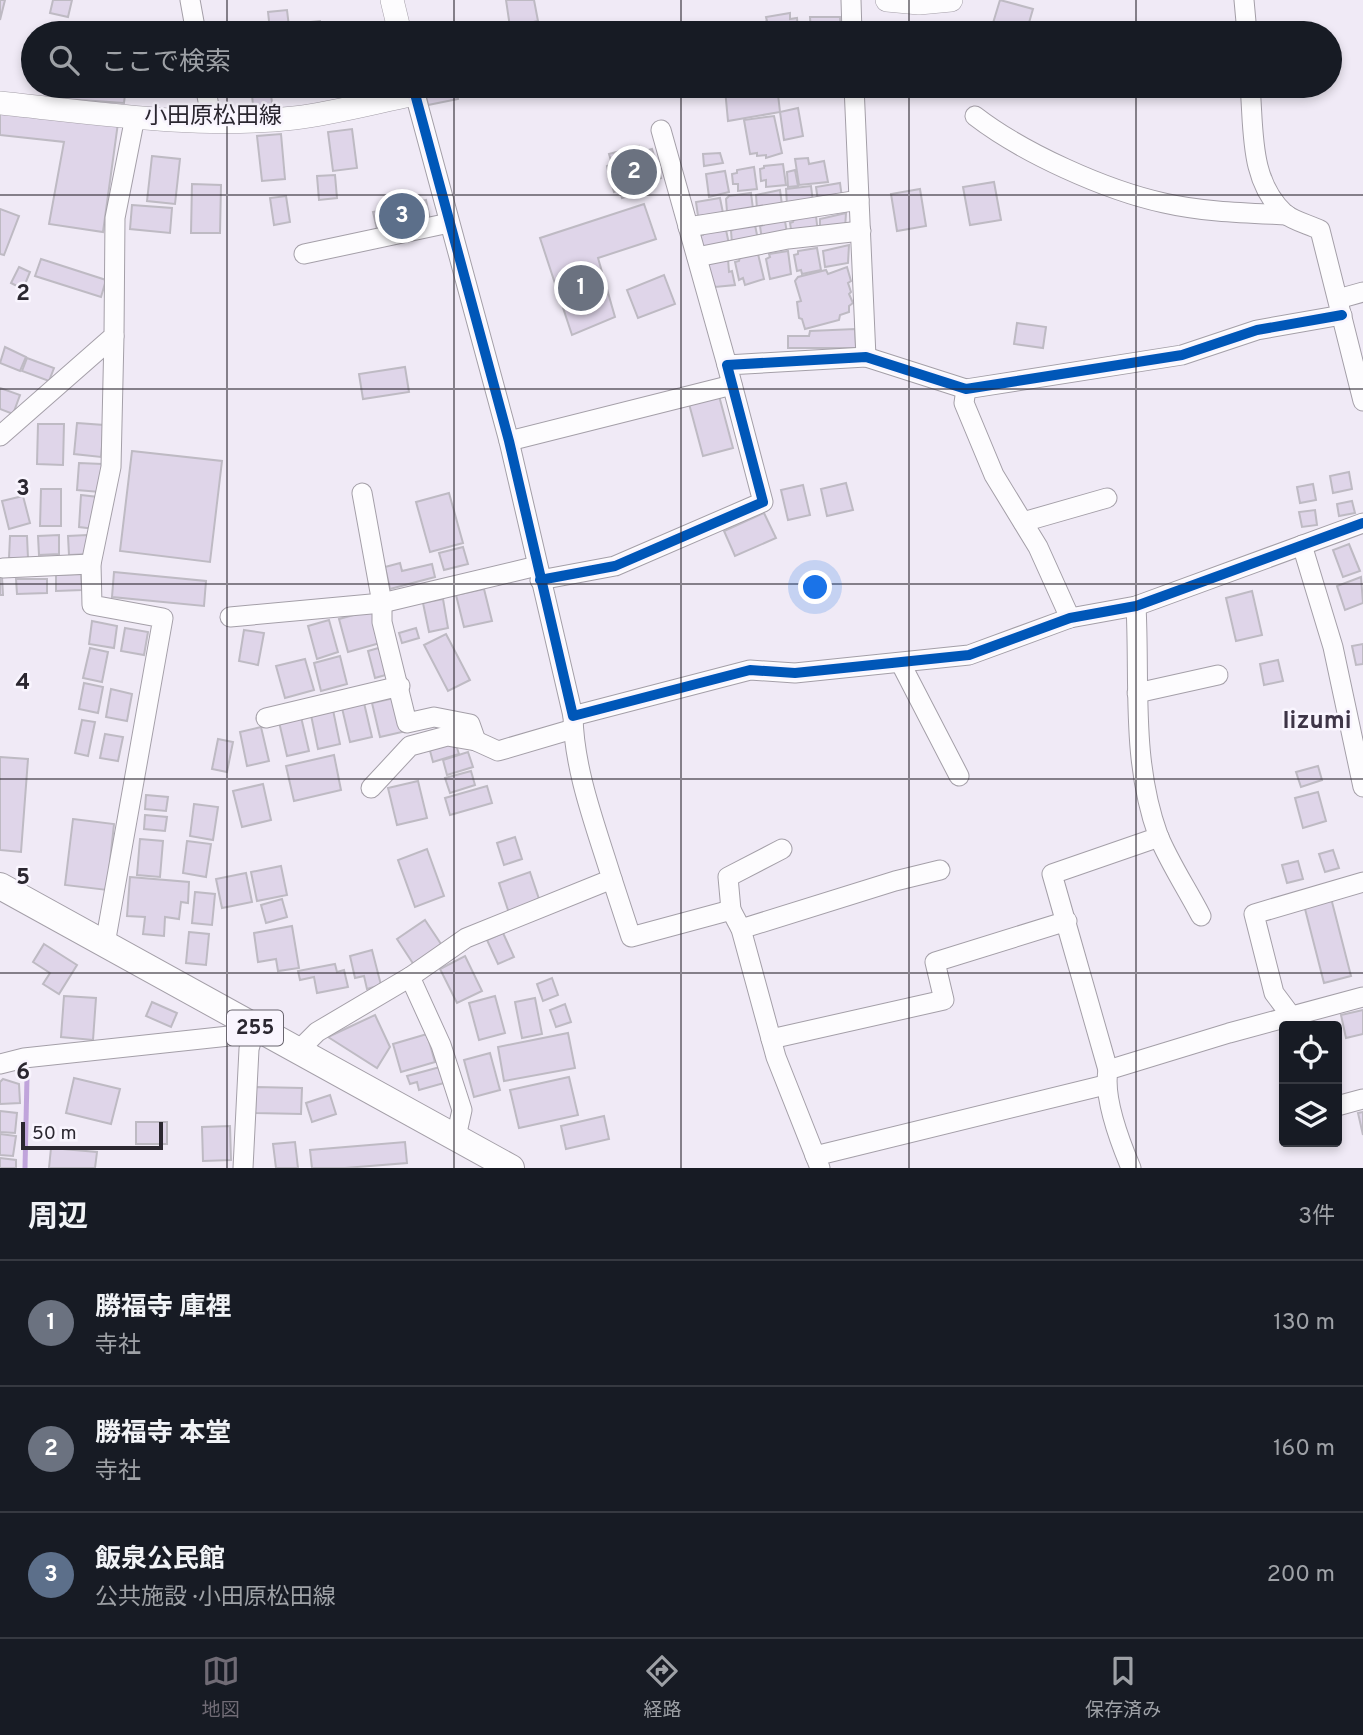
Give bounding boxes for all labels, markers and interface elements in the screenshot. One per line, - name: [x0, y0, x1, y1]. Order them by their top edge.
- search box: [21, 21, 1342, 98]
- icon: search: [45, 41, 83, 79]
- text: ここで検索: [101, 47, 231, 80]
- street label: 小田原松田線: [144, 103, 282, 132]
- pin: 2: [611, 146, 657, 198]
- pin: 3: [379, 190, 425, 242]
- pin: 1: [558, 262, 604, 314]
- text: 2: [16, 280, 30, 309]
- text: 3: [16, 475, 30, 504]
- your location: [798, 570, 832, 604]
- text: 4: [16, 669, 30, 698]
- district label: Iizumi: [1283, 707, 1351, 737]
- text: 5: [16, 864, 30, 893]
- road number: 255: [227, 1010, 283, 1046]
- map controls: [1279, 1021, 1342, 1147]
- button: locate: [1279, 1021, 1342, 1084]
- text: 6: [16, 1059, 30, 1088]
- button: layers: [1279, 1084, 1342, 1147]
- scale bar: [21, 1119, 163, 1151]
- text: 50 m: [32, 1122, 77, 1146]
- text: 周辺: [28, 1200, 88, 1237]
- text: 3件: [1298, 1203, 1335, 1232]
- text: 勝福寺 庫裡: [95, 1292, 232, 1325]
- text: 1: [46, 1309, 56, 1338]
- text: 130 m: [1273, 1309, 1335, 1338]
- text: 寺社: [95, 1332, 141, 1361]
- text: 勝福寺 本堂: [95, 1418, 232, 1451]
- text: 2: [44, 1435, 58, 1464]
- text: 160 m: [1273, 1435, 1335, 1464]
- text: 寺社: [95, 1458, 141, 1487]
- text: 飯泉公民館: [95, 1544, 225, 1577]
- text: 3: [44, 1561, 58, 1590]
- text: 200 m: [1267, 1561, 1335, 1590]
- text: 公共施設 · 小田原松田線: [95, 1584, 336, 1613]
- tab: 地図: [202, 1652, 240, 1723]
- tab: 経路: [643, 1652, 681, 1723]
- tab: 保存済み: [1085, 1652, 1161, 1723]

